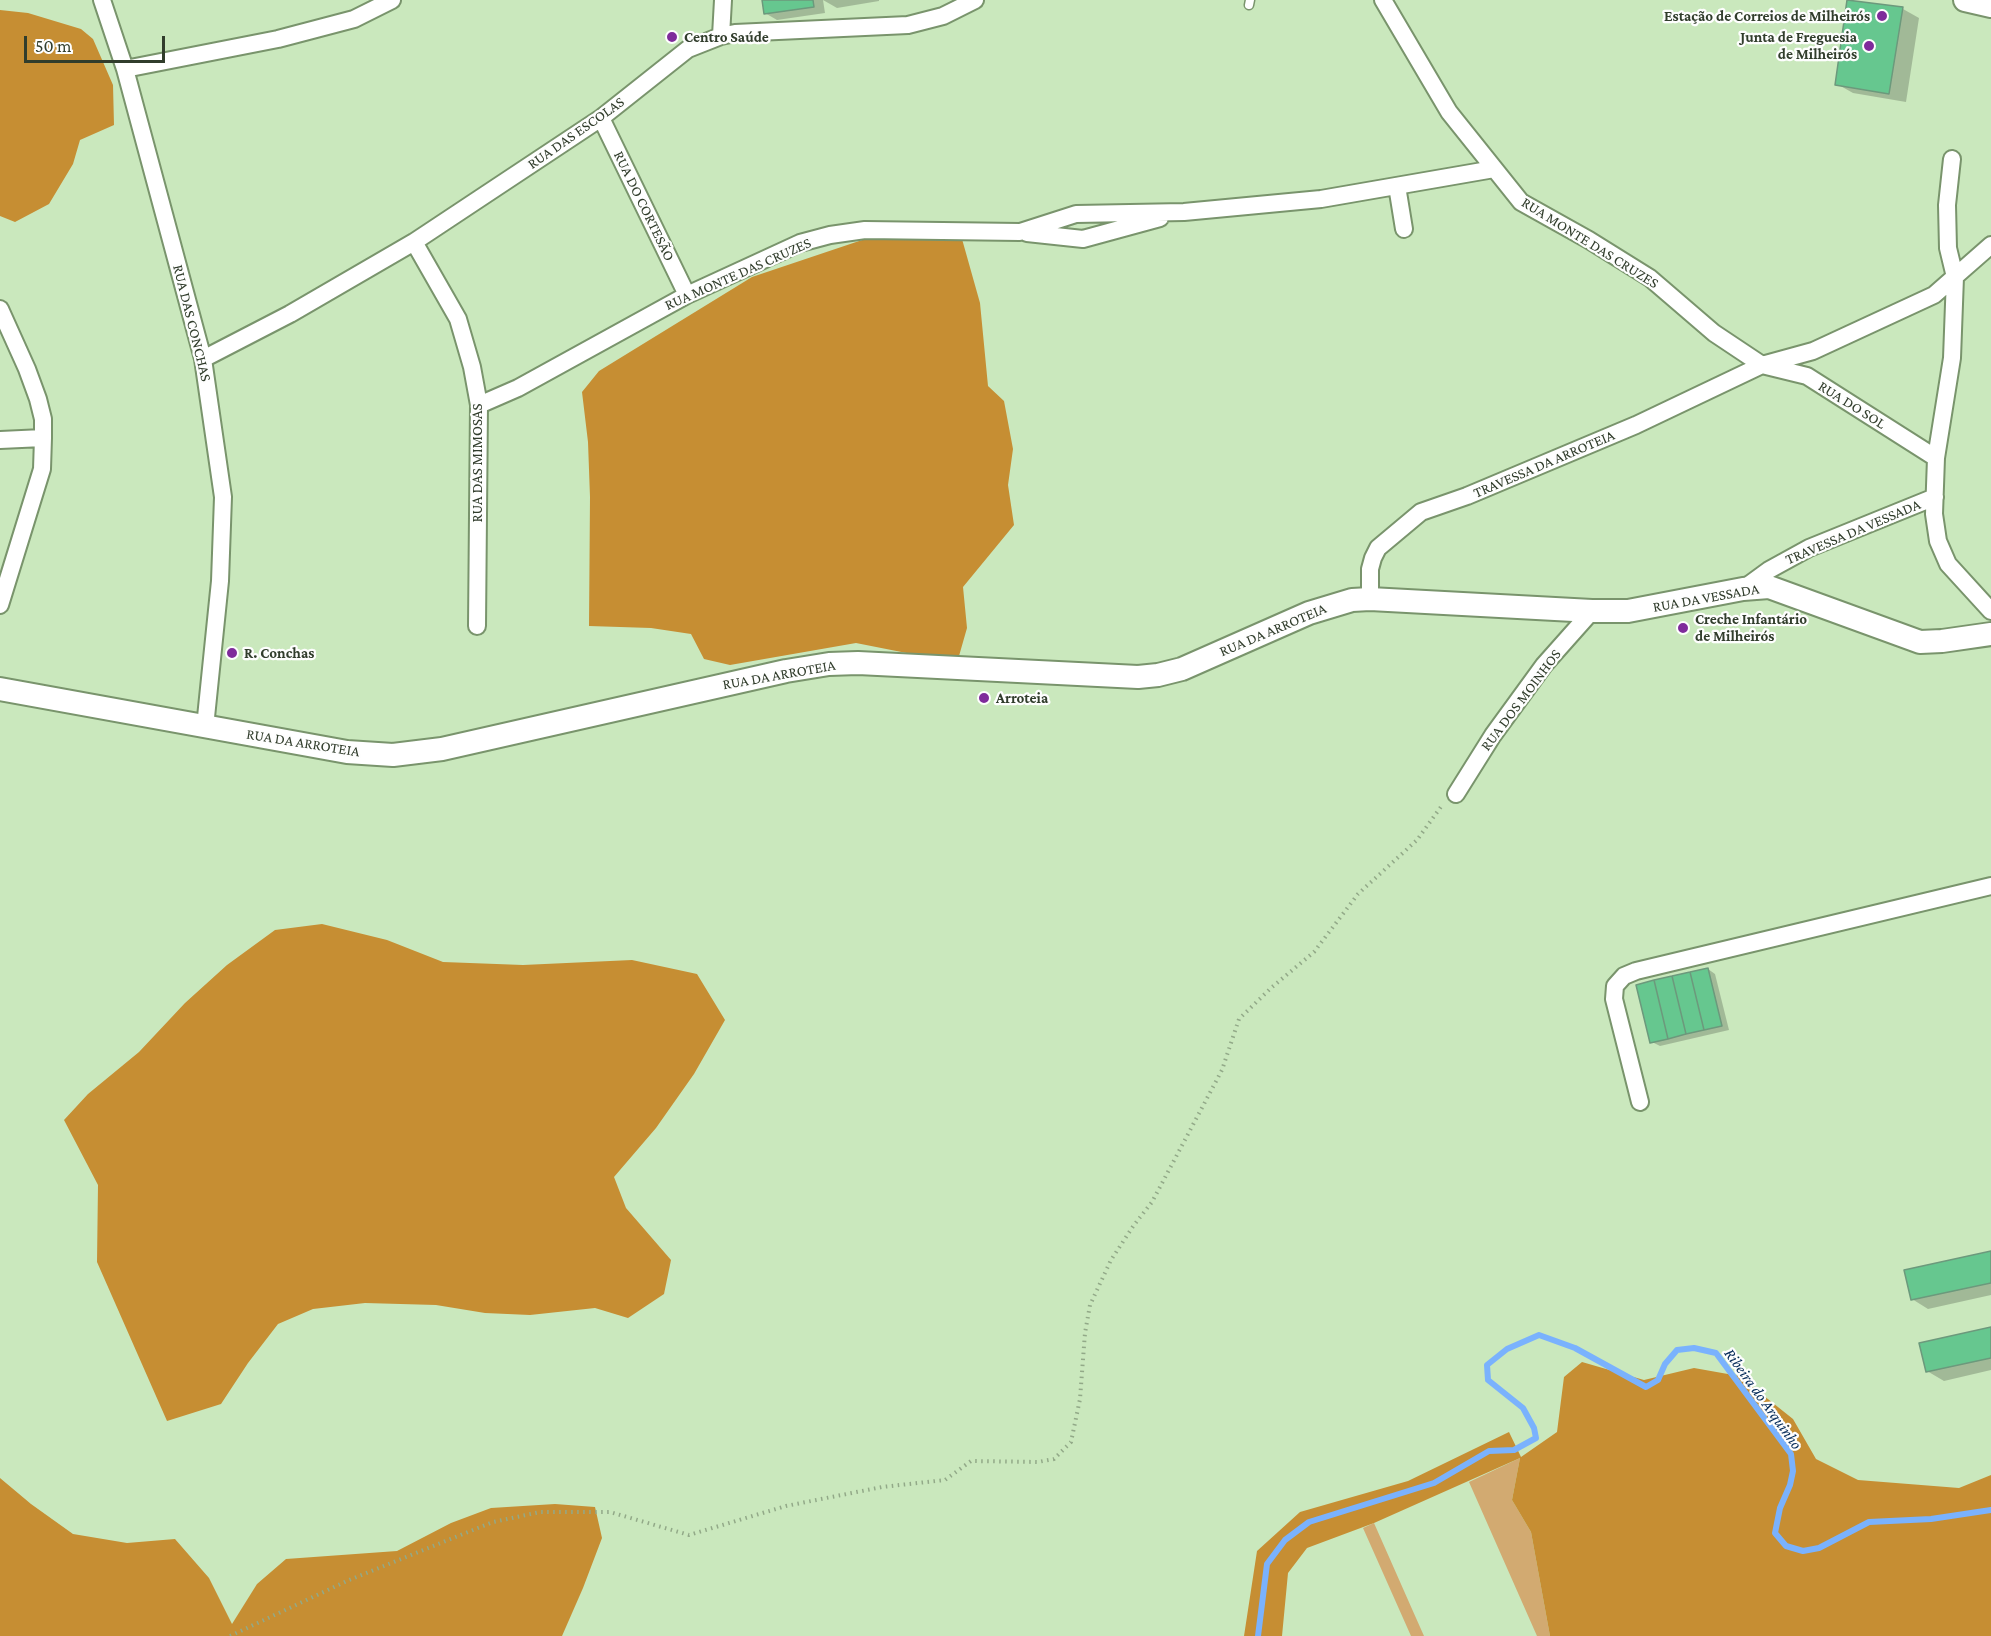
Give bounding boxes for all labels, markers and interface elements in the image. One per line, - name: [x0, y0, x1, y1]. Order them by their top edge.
- place label: Estação de Correios de Milheirós: [1664, 7, 1870, 25]
- marker: Estação de Correios de Milheirós: [1875, 9, 1889, 23]
- scale bar: [27, 24, 168, 62]
- place label: Centro Saúde: [684, 28, 769, 46]
- place label: Junta de Freguesia de Milheirós: [1740, 28, 1857, 63]
- marker: Centro Saúde: [665, 30, 679, 44]
- text: 50 m: [35, 36, 72, 56]
- marker: Junta de Freguesia de Milheirós: [1862, 39, 1876, 53]
- street label: RUA DAS ESCOLAS: [524, 93, 628, 173]
- street label: RUA DO CORTESÃO: [610, 148, 678, 264]
- street label: RUA MONTE DAS CRUZES: [1518, 193, 1662, 293]
- street label: RUA MONTE DAS CRUZES: [662, 234, 814, 314]
- street label: RUA DAS CONCHAS: [169, 263, 215, 383]
- street label: RUA DO SOL: [1815, 377, 1889, 433]
- street label: RUA DAS MIMOSAS: [468, 403, 486, 523]
- street label: TRAVESSA DA ARROTEIA: [1471, 426, 1617, 502]
- street label: TRAVESSA DA VESSADA: [1783, 495, 1923, 569]
- street label: RUA DA VESSADA: [1651, 580, 1761, 616]
- street label: RUA DA ARROTEIA: [1217, 599, 1329, 661]
- place label: Creche Infantário de Milheirós: [1695, 610, 1807, 645]
- marker: Creche Infantário de Milheirós: [1676, 621, 1690, 635]
- place label: R. Conchas: [244, 644, 314, 662]
- marker: R. Conchas: [225, 646, 239, 660]
- street label: RUA DOS MOINHOS: [1477, 646, 1565, 754]
- street label: RUA DA ARROTEIA: [721, 656, 837, 694]
- place label: Arroteia: [996, 689, 1048, 707]
- marker: Arroteia: [977, 691, 991, 705]
- street label: RUA DA ARROTEIA: [245, 725, 361, 761]
- water label: Ribeira do Arquinho: [1720, 1345, 1806, 1453]

